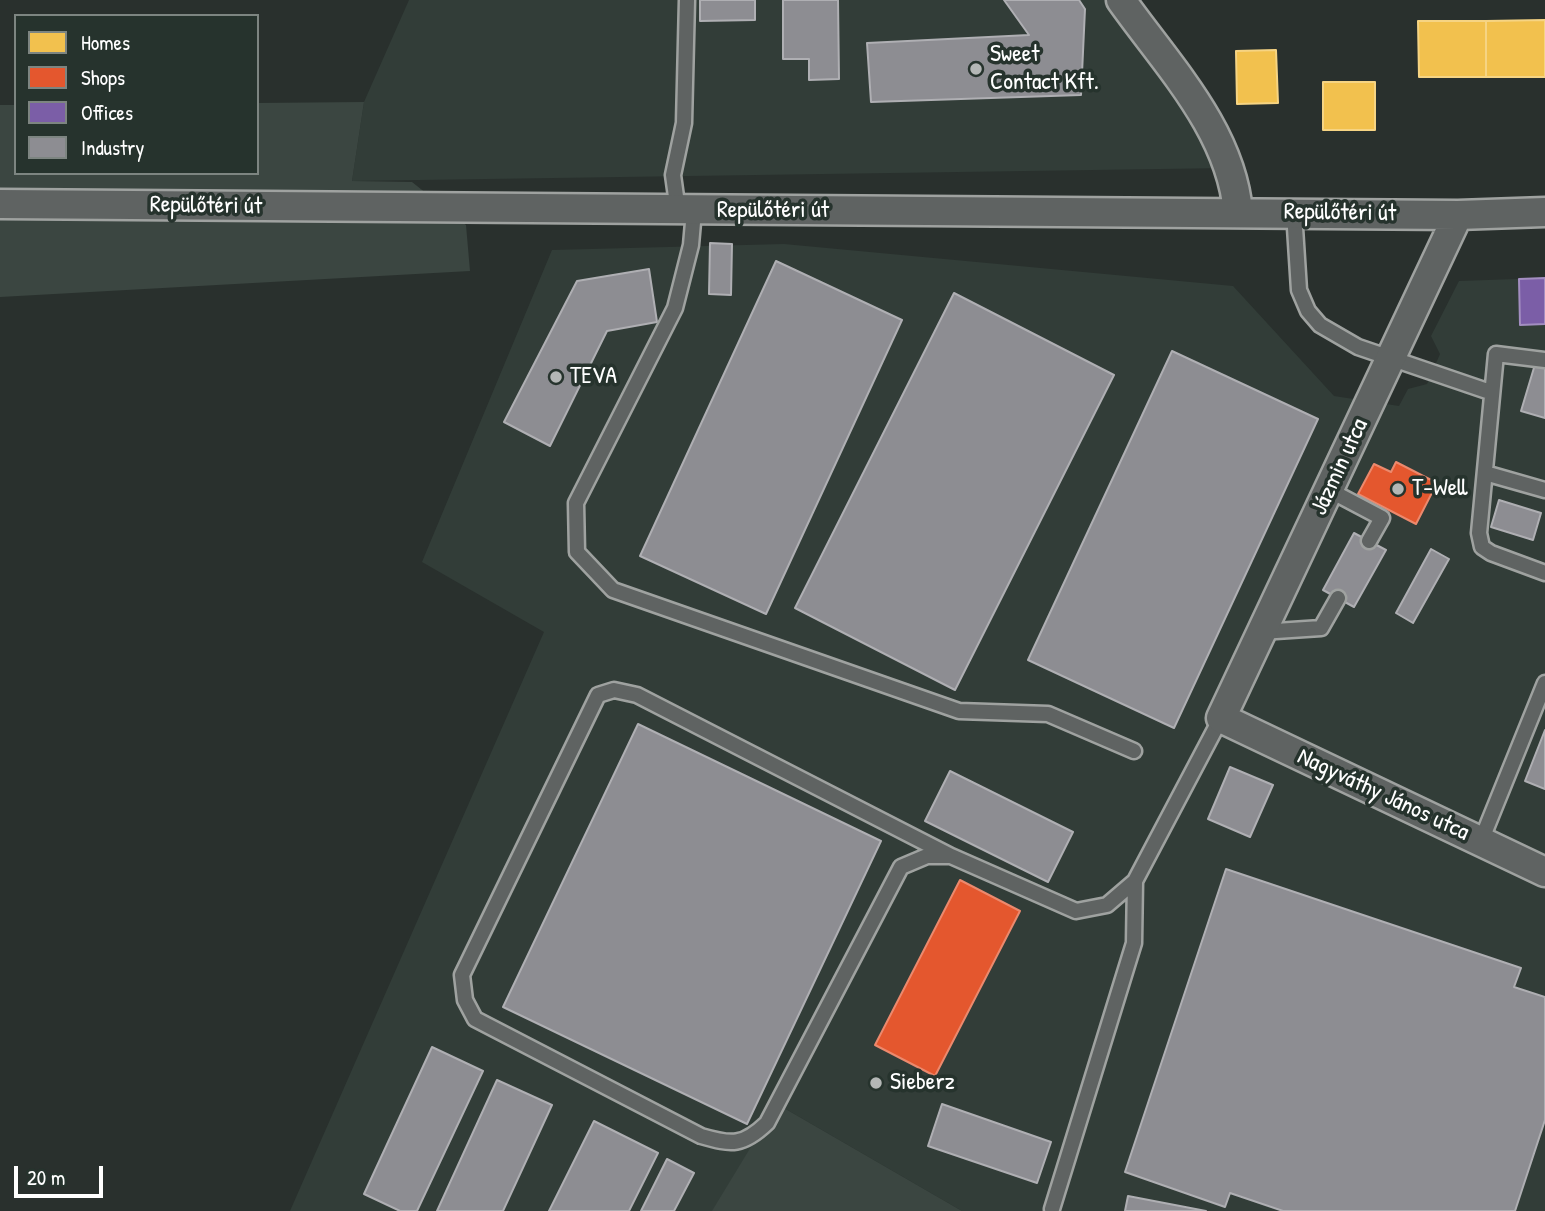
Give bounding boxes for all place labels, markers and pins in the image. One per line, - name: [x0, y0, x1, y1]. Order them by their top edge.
- place label: Sweet Contact Kft.: [990, 41, 1099, 97]
- marker: Sweet Contact Kft.: [968, 61, 984, 77]
- place label: TEVA: [570, 363, 617, 391]
- marker: TEVA: [548, 369, 564, 385]
- place label: T-Well: [1412, 475, 1468, 503]
- marker: T-Well: [1390, 481, 1406, 497]
- place label: Sieberz: [890, 1069, 955, 1097]
- marker: Sieberz: [868, 1075, 884, 1091]

